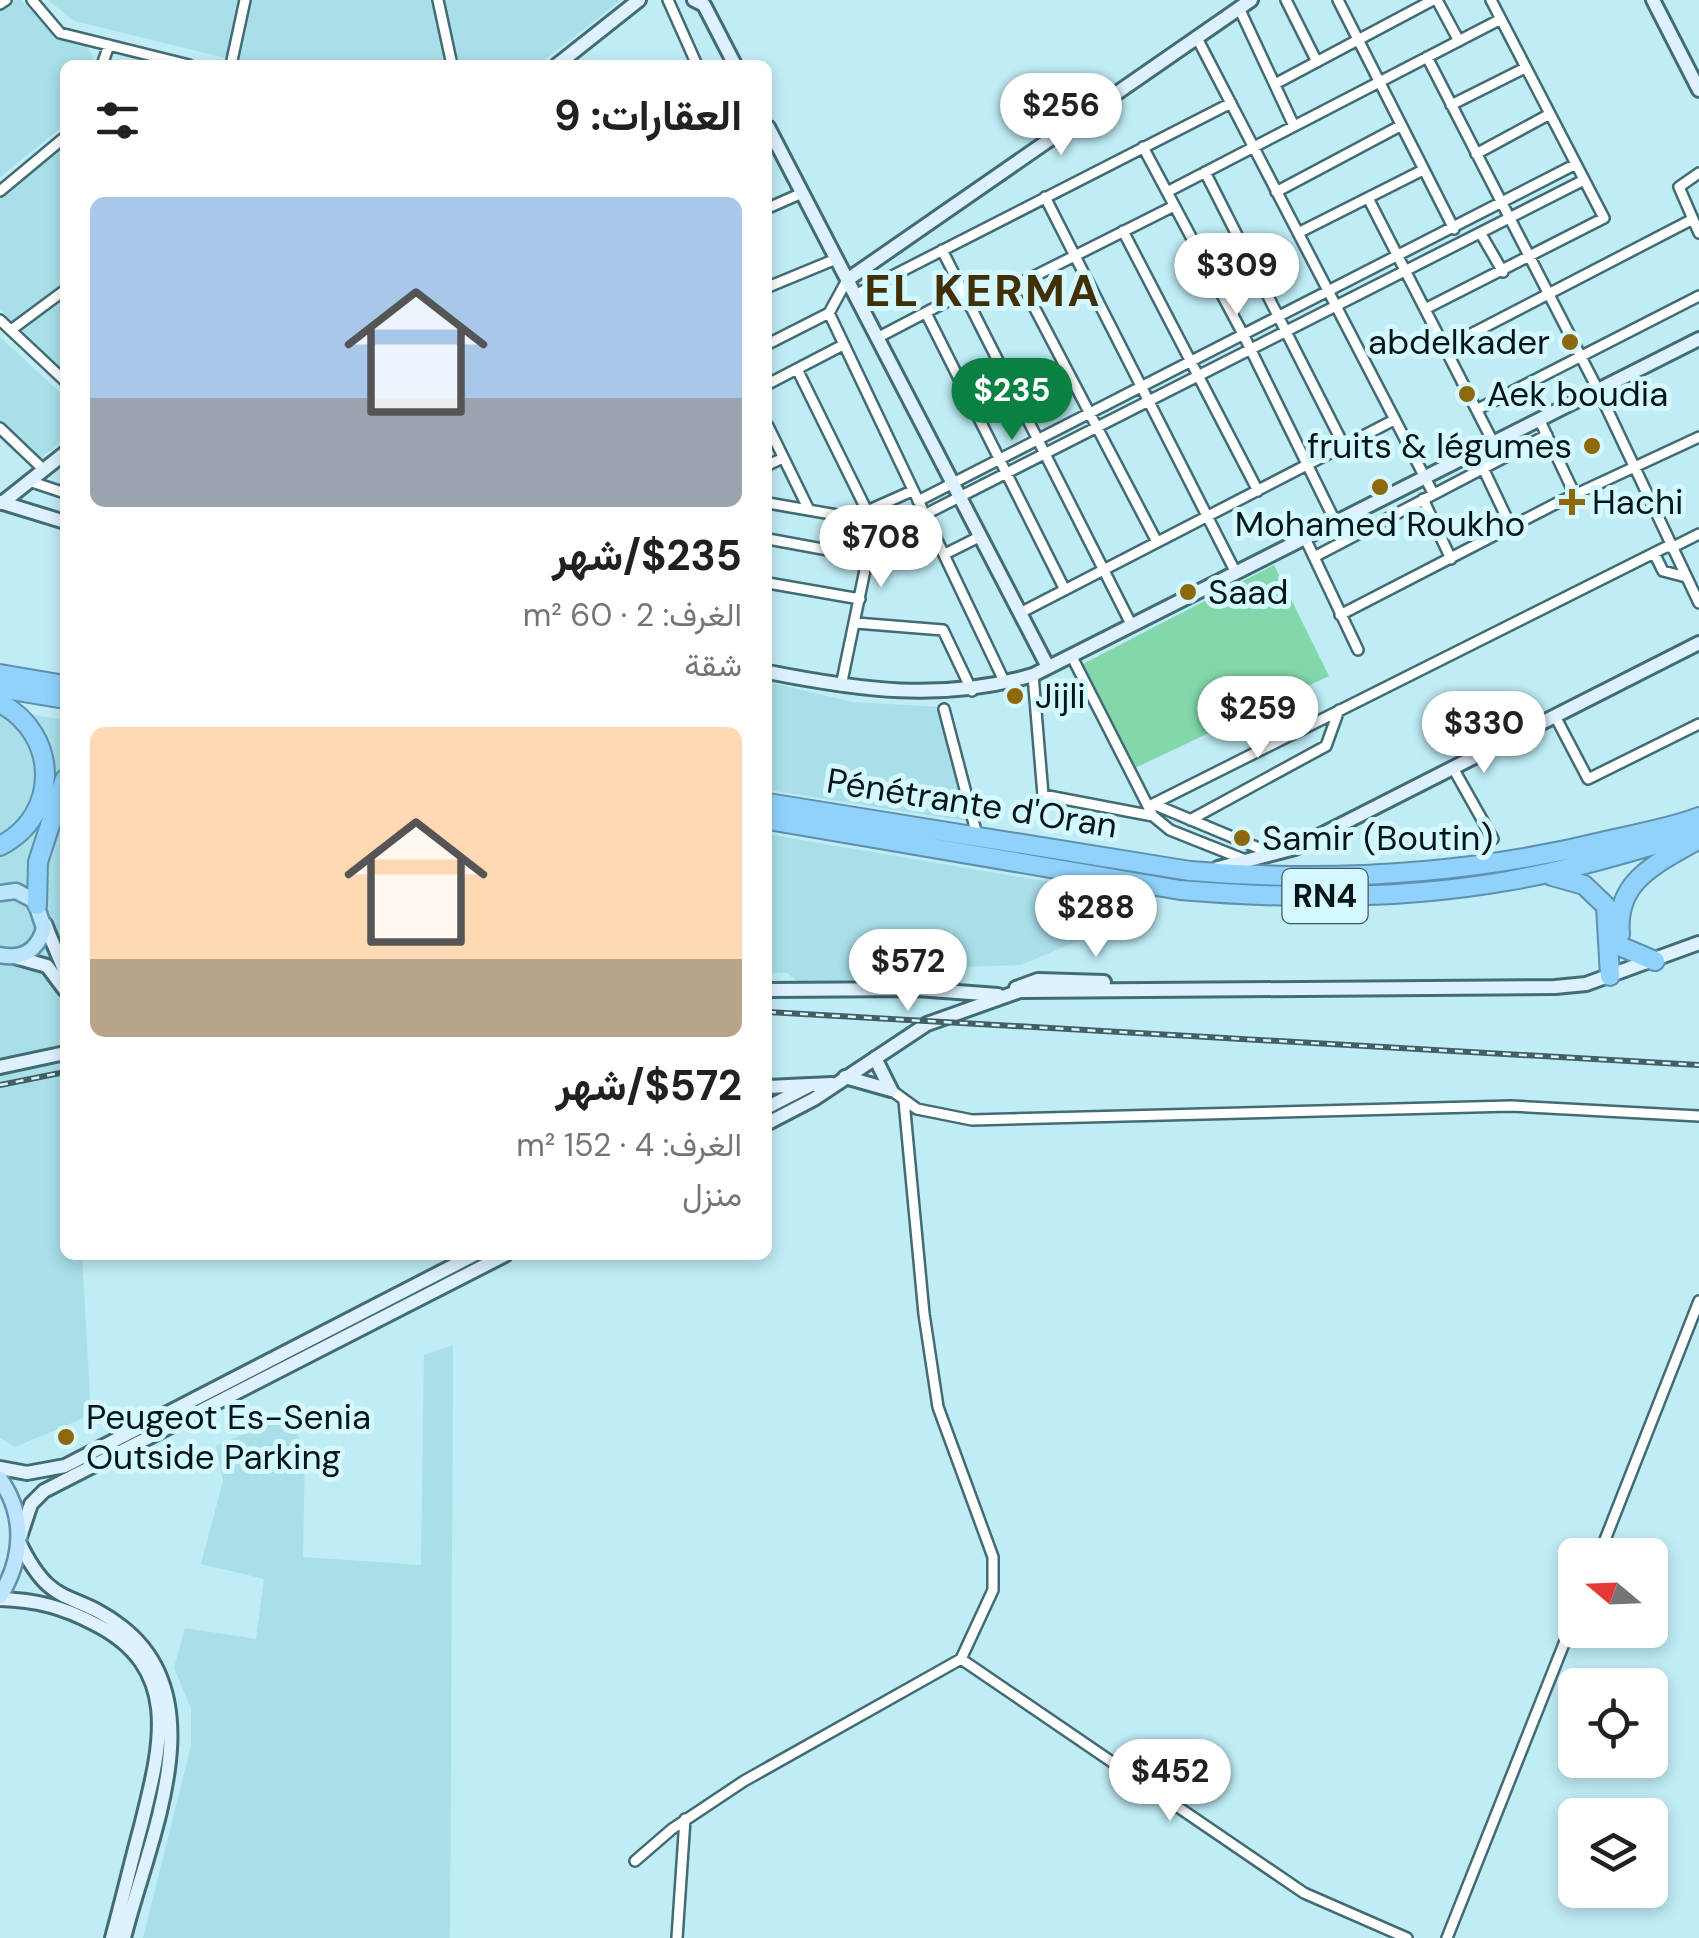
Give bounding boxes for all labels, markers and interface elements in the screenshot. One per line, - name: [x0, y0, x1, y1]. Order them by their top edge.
- pin: $256: [1002, 73, 1120, 158]
- text: $256: [1022, 84, 1100, 126]
- text: العقارات: 9: [554, 88, 742, 143]
- icon: filters: [90, 93, 145, 148]
- pin: $309: [1178, 233, 1296, 318]
- text: $309: [1196, 244, 1278, 286]
- district label: EL KERMA: [864, 261, 1102, 320]
- icon: home: [326, 262, 506, 442]
- place label: abdelkader: [1368, 319, 1550, 365]
- marker: abdelkader: [1559, 331, 1581, 353]
- pin: $235: [953, 358, 1071, 443]
- text: $235: [974, 369, 1051, 411]
- place label: Aek boudia: [1487, 371, 1668, 417]
- marker: Aek boudia: [1456, 383, 1478, 405]
- place label: fruits & légumes: [1307, 423, 1572, 469]
- marker: fruits & légumes: [1581, 435, 1603, 457]
- marker: Mohamed Roukho: [1369, 476, 1391, 498]
- place label: Hachi: [1592, 479, 1683, 525]
- marker: Hachi: [1561, 491, 1583, 513]
- place label: Mohamed Roukho: [1235, 501, 1525, 547]
- pin: $708: [822, 505, 940, 590]
- text: $708: [841, 516, 921, 558]
- text: $235/شهر: [552, 528, 742, 583]
- place label: Saad: [1208, 569, 1288, 615]
- marker: Saad: [1177, 581, 1199, 603]
- text: الغرف: 2 · 60 m²: [523, 594, 742, 636]
- text: شقة: [684, 644, 742, 686]
- place label: Jijli: [1035, 673, 1086, 719]
- pin: $259: [1199, 676, 1317, 761]
- marker: Jijli: [1004, 685, 1026, 707]
- text: $259: [1219, 687, 1297, 729]
- pin: $330: [1425, 691, 1543, 776]
- text: $330: [1444, 702, 1524, 744]
- street label: Pénétrante d'Oran: [823, 757, 1121, 849]
- icon: home: [326, 792, 506, 972]
- place label: Samir (Boutin): [1262, 815, 1493, 861]
- marker: Samir (Boutin): [1231, 827, 1253, 849]
- road number: RN4: [1282, 869, 1368, 923]
- pin: $288: [1037, 875, 1155, 960]
- text: $288: [1057, 886, 1135, 928]
- pin: $572: [849, 929, 967, 1014]
- text: $572: [871, 940, 945, 982]
- text: $572/شهر: [555, 1058, 742, 1113]
- text: الغرف: 4 · 152 m²: [516, 1124, 742, 1166]
- text: منزل: [682, 1174, 742, 1216]
- place label: Peugeot Es-Senia Outside Parking: [86, 1394, 371, 1480]
- marker: Peugeot Es-Senia Outside Parking: [55, 1426, 77, 1448]
- north arrow: [1558, 1538, 1668, 1648]
- map controls: [1558, 1538, 1668, 1908]
- button: locate: [1558, 1668, 1668, 1778]
- pin: $452: [1111, 1739, 1229, 1824]
- text: $452: [1131, 1750, 1209, 1792]
- button: layers: [1558, 1798, 1668, 1908]

